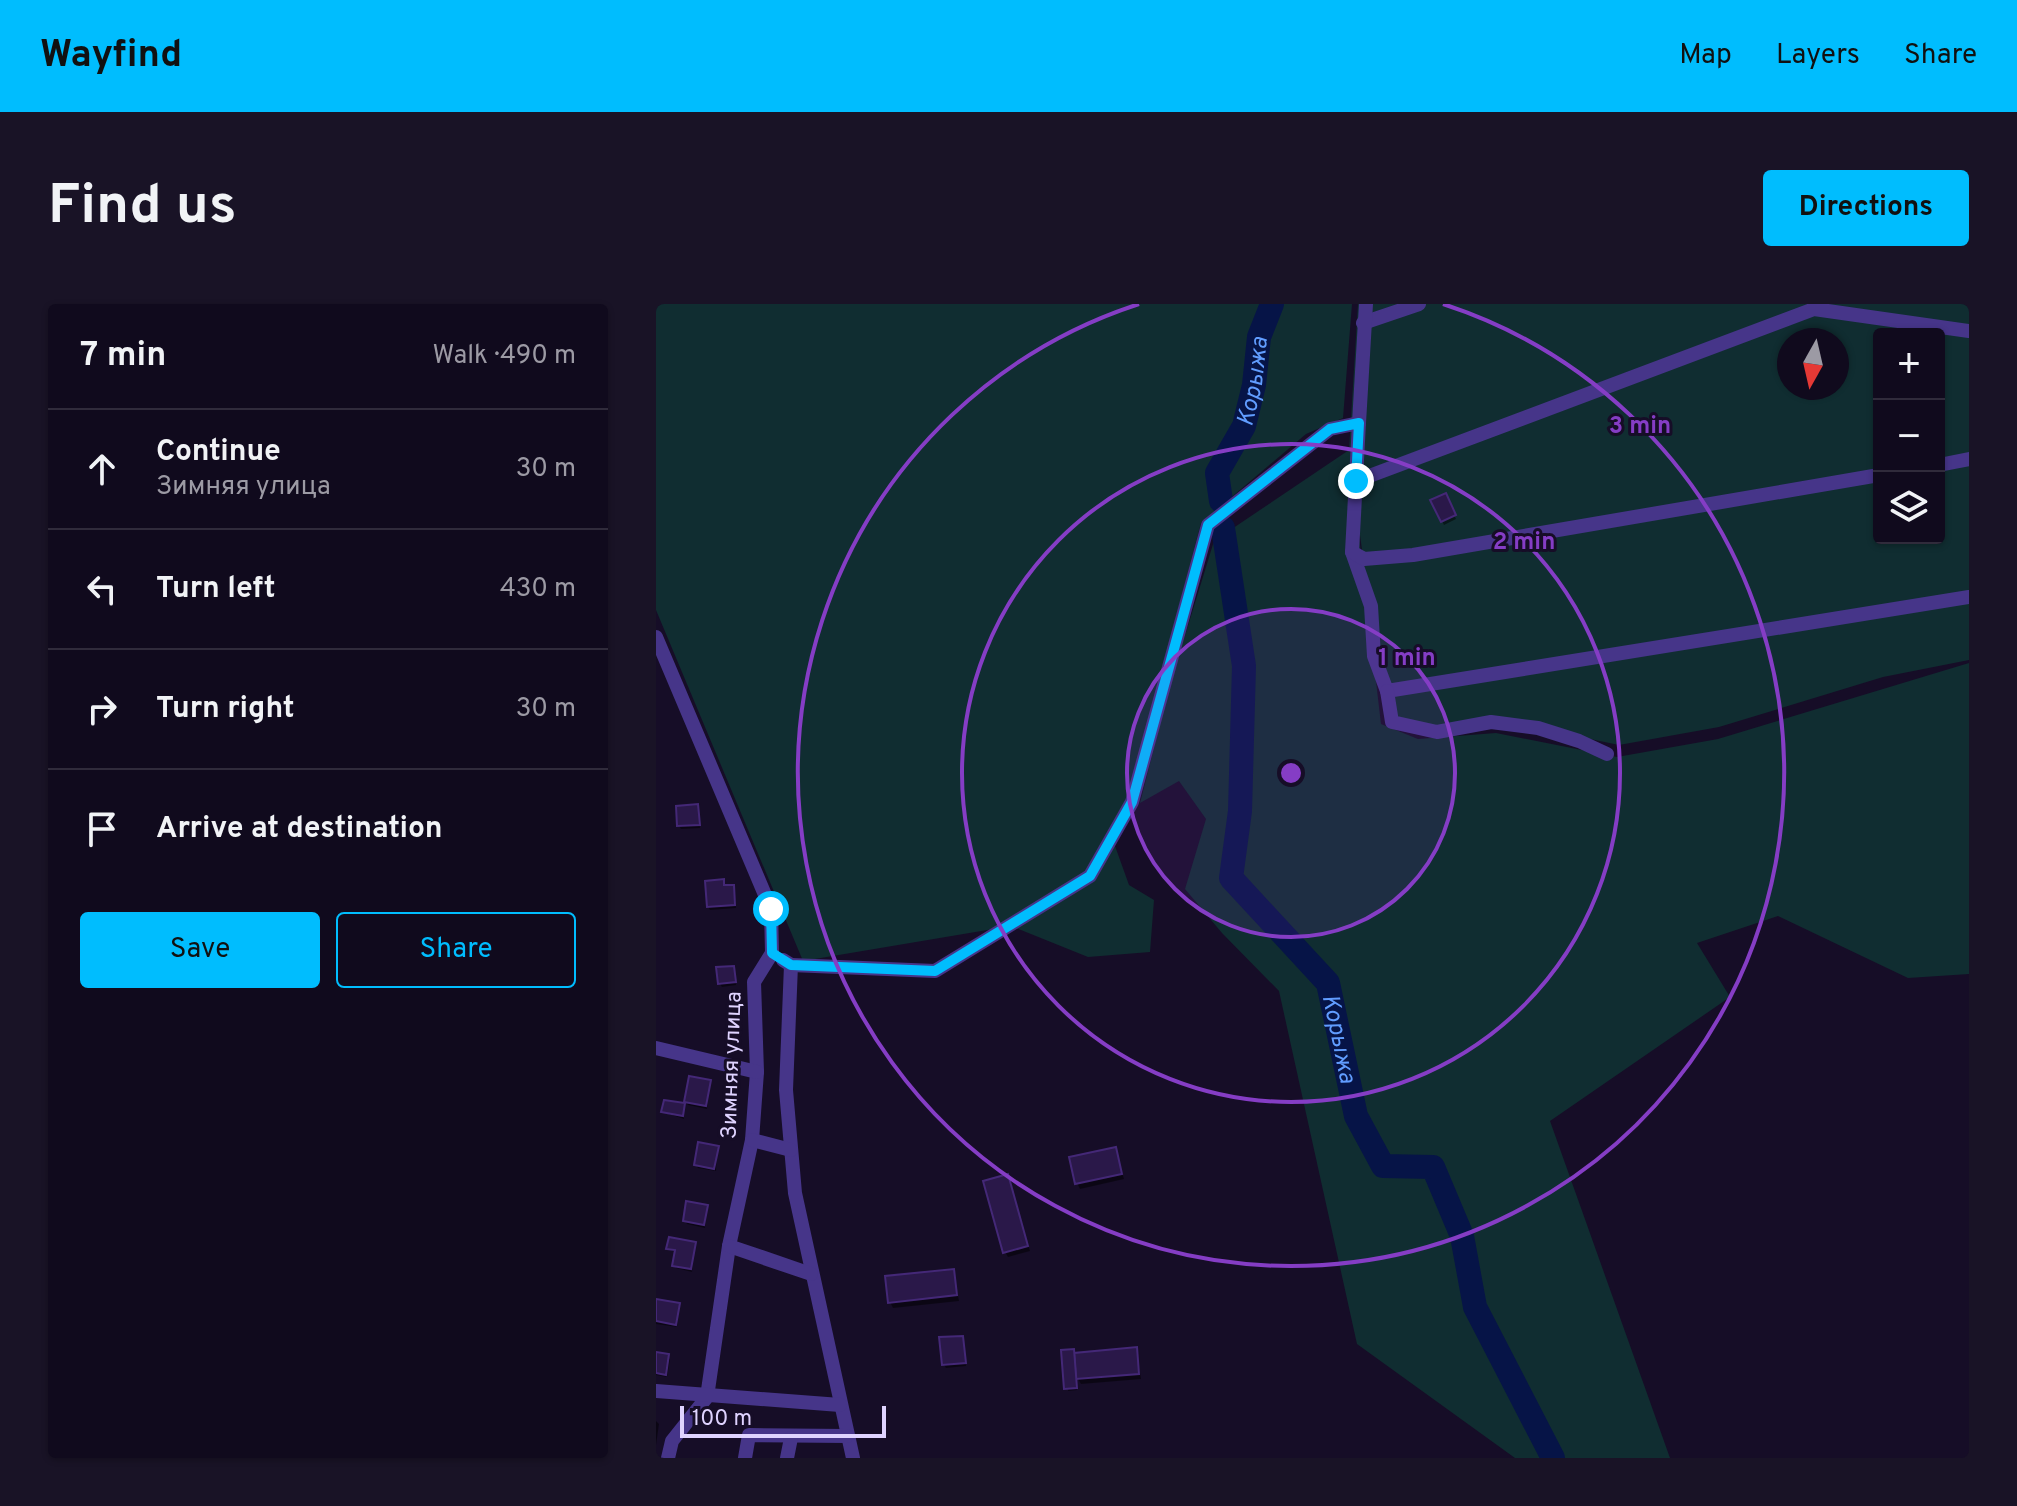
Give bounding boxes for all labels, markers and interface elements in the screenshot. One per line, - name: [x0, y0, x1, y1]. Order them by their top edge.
- text: Wayfind: [40, 32, 182, 81]
- text: Map: [1679, 38, 1732, 74]
- text: Layers: [1776, 38, 1860, 74]
- text: Share: [1904, 38, 1977, 74]
- button: Directions: [1763, 170, 1969, 246]
- text: Find us: [48, 173, 237, 243]
- north arrow: [1777, 328, 1849, 400]
- map controls: [1873, 328, 1945, 544]
- button: +: [1873, 328, 1945, 400]
- text: 7 min: [80, 335, 166, 378]
- water label: Корыжа: [1231, 335, 1276, 430]
- text: Walk · 490 m: [432, 340, 576, 373]
- button: −: [1873, 400, 1945, 472]
- text: 3 min: [1609, 412, 1671, 442]
- text: Continue: [156, 434, 281, 471]
- icon: ahead: [80, 447, 124, 491]
- text: 30 m: [516, 453, 576, 486]
- route end: [1338, 463, 1374, 499]
- text: Зимняя улица: [156, 471, 331, 504]
- button: layers: [1873, 472, 1945, 544]
- text: 2 min: [1493, 528, 1555, 558]
- icon: left: [80, 567, 124, 611]
- text: Turn left: [156, 571, 276, 608]
- text: 430 m: [500, 573, 576, 606]
- text: 1 min: [1378, 644, 1436, 674]
- icon: right: [80, 687, 124, 731]
- text: Turn right: [156, 691, 294, 728]
- text: 30 m: [516, 693, 576, 726]
- centre of rings: [1277, 759, 1305, 787]
- icon: arrive: [80, 807, 124, 851]
- text: Arrive at destination: [156, 811, 442, 848]
- route start: [753, 891, 789, 927]
- button: Save: [80, 912, 320, 988]
- button: Share: [336, 912, 576, 988]
- street label: Зимняя улица: [716, 991, 749, 1139]
- water label: Корыжа: [1314, 992, 1362, 1087]
- scale bar: [680, 1402, 886, 1438]
- text: 100 m: [692, 1406, 752, 1433]

